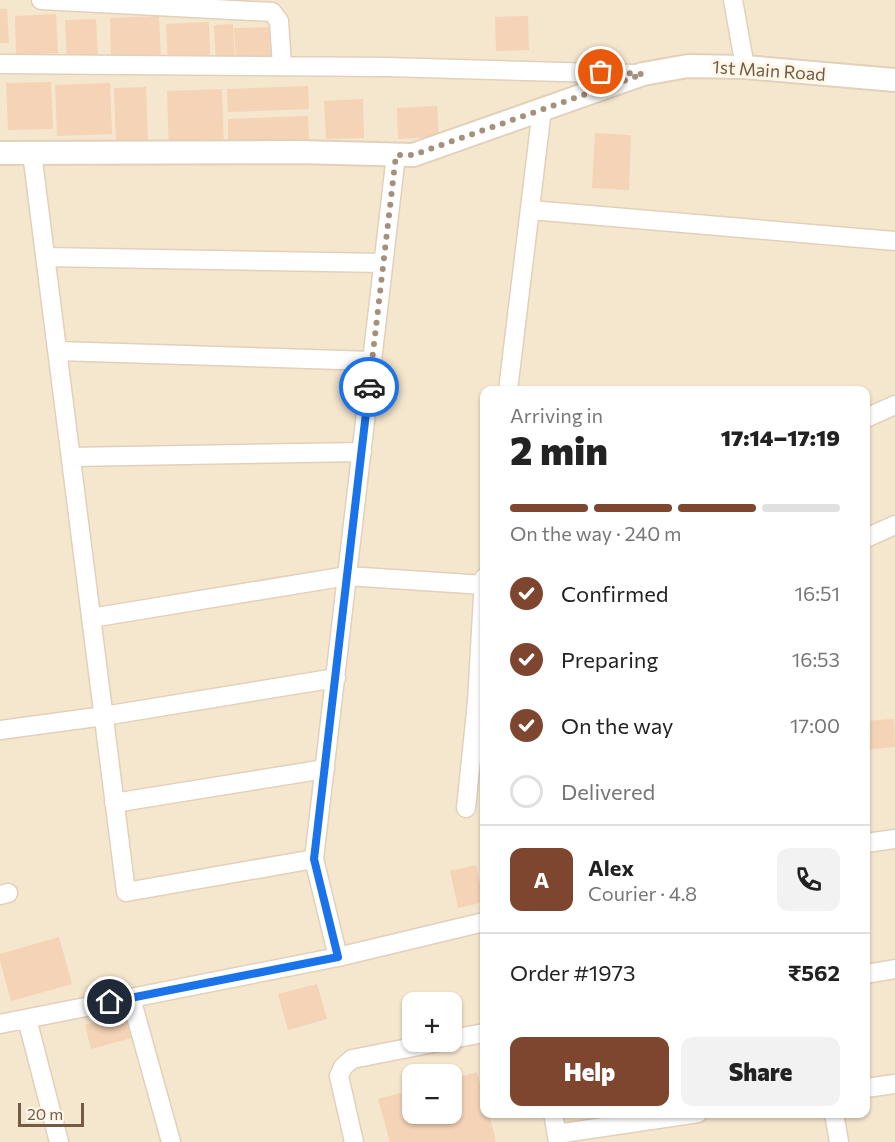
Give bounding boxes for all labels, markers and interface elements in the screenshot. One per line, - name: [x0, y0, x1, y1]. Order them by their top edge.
- pin: [575, 46, 626, 97]
- icon: bag: [584, 55, 617, 88]
- street label: 1st Main Road: [712, 55, 826, 85]
- courier: [339, 357, 399, 417]
- icon: car: [353, 371, 386, 404]
- text: Arriving in: [510, 403, 603, 427]
- text: 17:14–17:19: [721, 424, 840, 451]
- text: 2 min: [510, 425, 608, 473]
- text: On the way · 240 m: [510, 521, 682, 545]
- icon: check: [510, 577, 543, 610]
- text: Confirmed: [561, 580, 668, 607]
- text: 16:51: [795, 581, 840, 605]
- icon: check: [510, 643, 543, 676]
- text: Preparing: [561, 646, 658, 673]
- text: 16:53: [792, 647, 840, 671]
- icon: check: [510, 709, 543, 742]
- text: On the way: [561, 712, 673, 739]
- text: 17:00: [790, 713, 840, 737]
- text: Delivered: [561, 778, 655, 805]
- button: phone: [777, 848, 840, 911]
- text: Alex: [588, 854, 634, 881]
- text: A: [534, 866, 549, 893]
- text: Courier · 4.8: [588, 881, 697, 905]
- text: Order #1973: [510, 959, 636, 986]
- text: ₹562: [788, 959, 840, 986]
- pin: [84, 976, 135, 1027]
- icon: home: [93, 985, 126, 1018]
- map controls: [402, 992, 462, 1124]
- button: +: [402, 992, 462, 1052]
- button: Help: [510, 1037, 669, 1106]
- button: Share: [681, 1037, 840, 1106]
- button: −: [402, 1064, 462, 1124]
- scale bar: [18, 1100, 84, 1128]
- text: 20 m: [27, 1104, 63, 1123]

